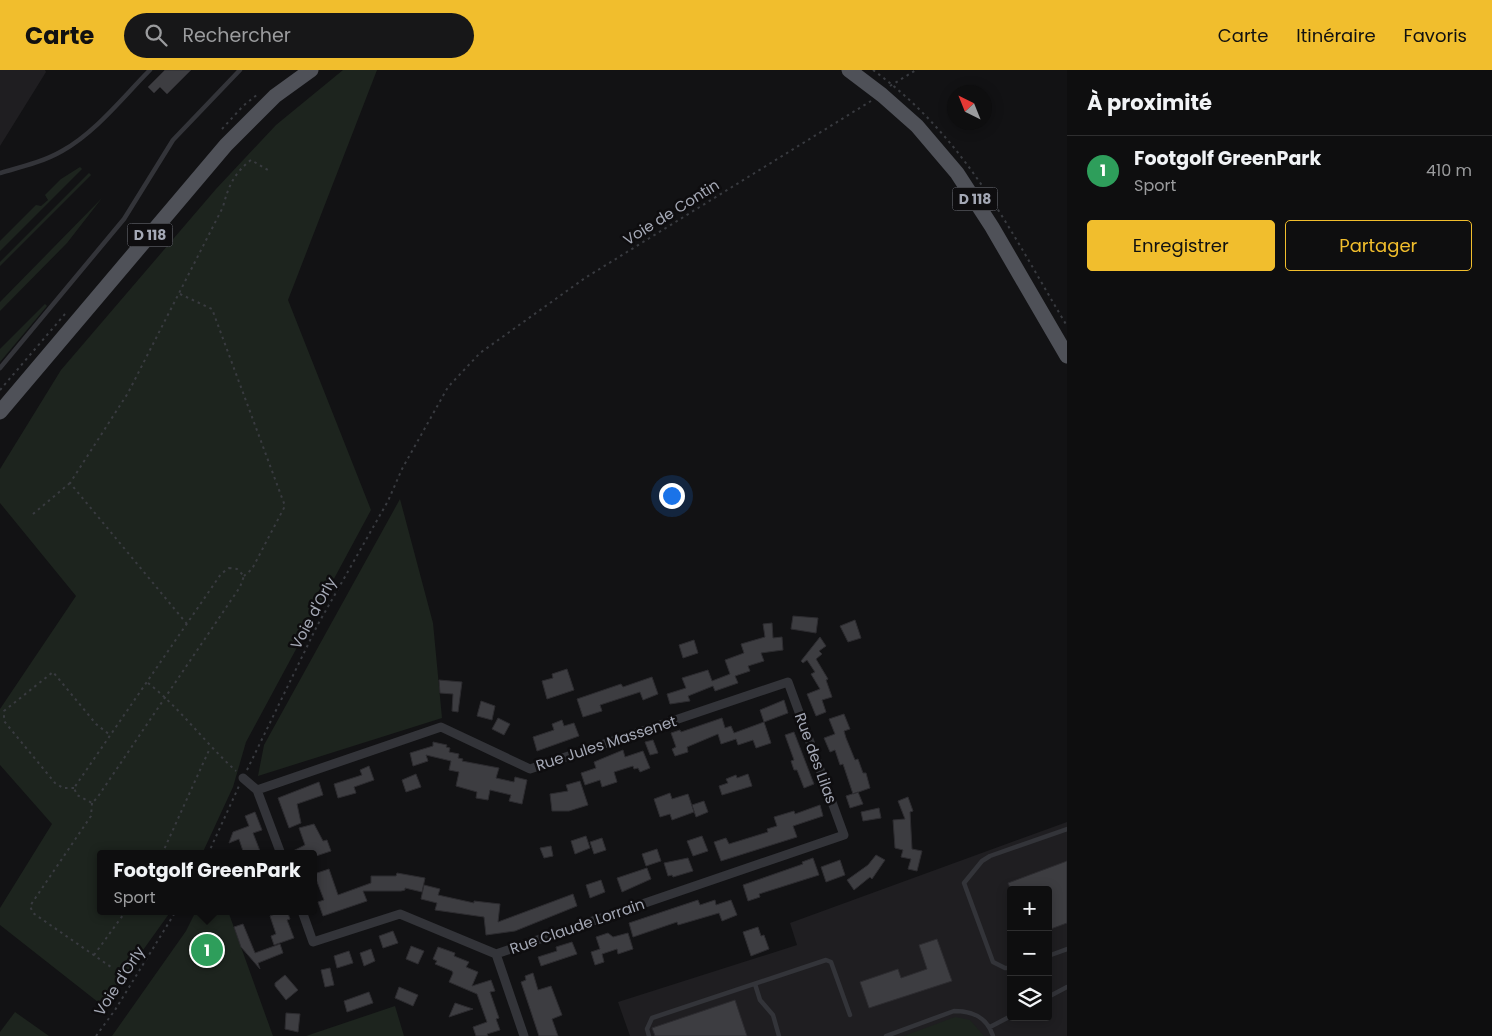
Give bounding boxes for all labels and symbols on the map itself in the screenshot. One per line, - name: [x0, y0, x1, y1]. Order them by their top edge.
- north arrow: [947, 85, 992, 130]
- street label: Voie de Contin: [619, 174, 723, 250]
- road number: D 118: [952, 188, 998, 210]
- road number: D 118: [128, 224, 172, 246]
- your location: [659, 483, 685, 509]
- street label: Voie d'Orly: [285, 573, 341, 653]
- street label: Rue Jules Massenet: [533, 710, 679, 776]
- street label: Rue des Lilas: [790, 710, 842, 806]
- street label: Rue Claude Lorrain: [507, 893, 647, 959]
- pin: 1: [191, 931, 223, 969]
- street label: Voie d'Orly: [89, 942, 150, 1020]

